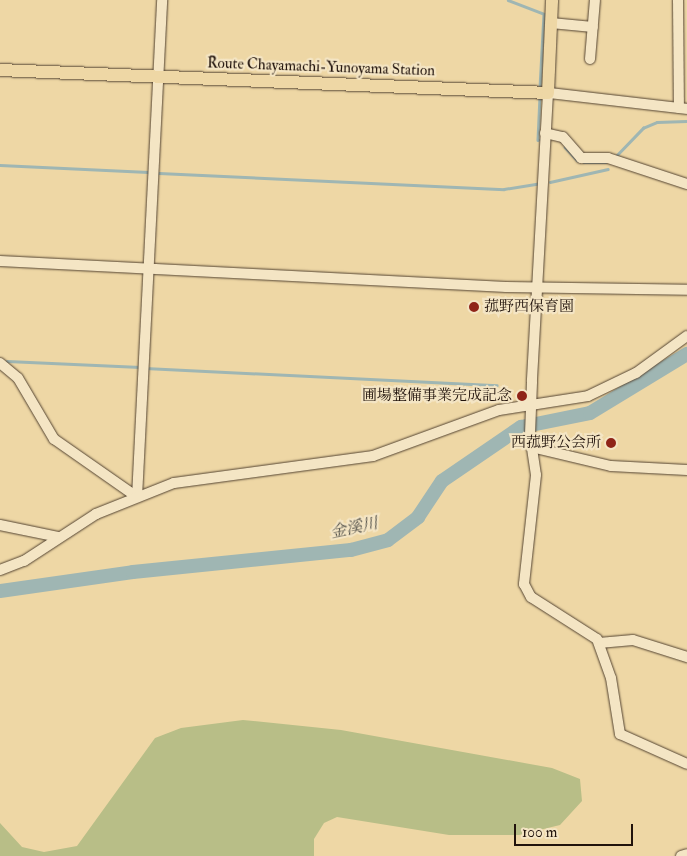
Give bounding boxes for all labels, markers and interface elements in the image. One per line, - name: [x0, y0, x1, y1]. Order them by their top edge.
- street label: Route Chayamachi-Yunoyama Station: [207, 54, 435, 80]
- place label: 菰野西保育園: [484, 298, 574, 316]
- marker: 菰野西保育園: [468, 301, 480, 313]
- place label: 圃場整備事業完成記念: [362, 387, 512, 405]
- marker: 圃場整備事業完成記念: [516, 390, 528, 402]
- place label: 西菰野公会所: [511, 434, 601, 452]
- marker: 西菰野公会所: [605, 437, 617, 449]
- water label: 金溪川: [329, 514, 379, 542]
- scale bar: [517, 814, 636, 846]
- text: 100 m: [522, 823, 557, 842]

